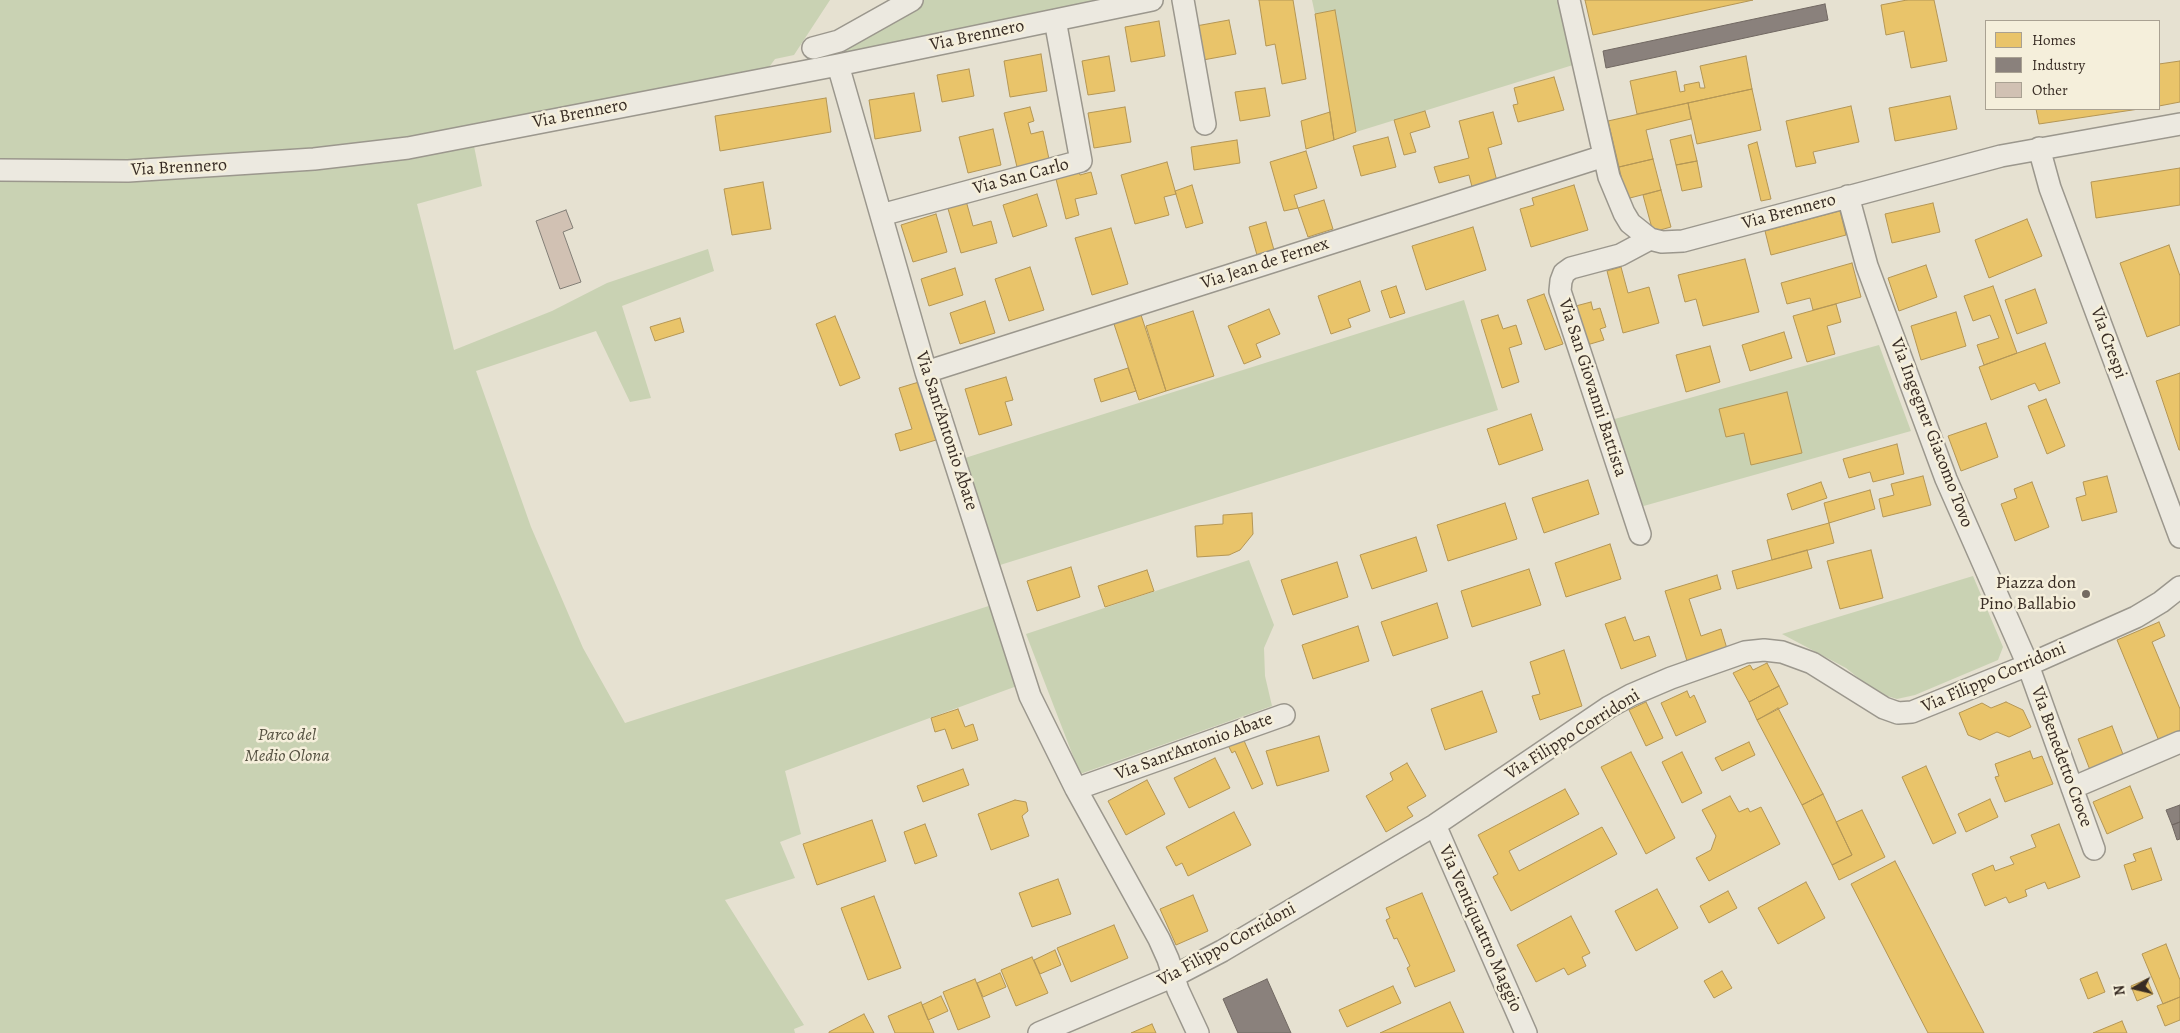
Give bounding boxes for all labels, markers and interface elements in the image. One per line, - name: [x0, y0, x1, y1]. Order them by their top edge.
- street label: Via Brennero: [928, 15, 1026, 57]
- legend: [1985, 20, 2160, 110]
- text: Homes: [2032, 30, 2076, 50]
- text: Industry: [2032, 55, 2085, 75]
- text: Other: [2032, 80, 2068, 100]
- street label: Via Brennero: [531, 94, 629, 134]
- street label: Via San Carlo: [971, 154, 1071, 200]
- street label: Via Brennero: [130, 155, 228, 181]
- street label: Via Brennero: [1740, 189, 1838, 235]
- street label: Via Jean de Fernex: [1198, 233, 1332, 295]
- street label: Via San Giovanni Battista: [1553, 296, 1631, 480]
- street label: Via Crespi: [2085, 304, 2131, 382]
- street label: Via Ingegner Giacomo Tovo: [1885, 335, 1977, 531]
- street label: Via Sant'Antonio Abate: [910, 349, 982, 513]
- place label: Piazza don Pino Ballabio: [1979, 573, 2076, 616]
- marker: Piazza don Pino Ballabio: [2080, 588, 2092, 600]
- street label: Via Filippo Corridoni: [1919, 638, 2069, 718]
- street label: Via Benedetto Croce: [2026, 684, 2096, 830]
- street label: Via Filippo Corridoni: [1502, 685, 1644, 785]
- street label: Via Sant'Antonio Abate: [1112, 708, 1276, 786]
- park label: Parco del Medio Olona: [244, 725, 330, 768]
- street label: Via Ventiquattro Maggio: [1434, 842, 1526, 1016]
- street label: Via Filippo Corridoni: [1154, 898, 1300, 992]
- north arrow: [2110, 963, 2160, 1013]
- text: N: [2110, 984, 2130, 997]

